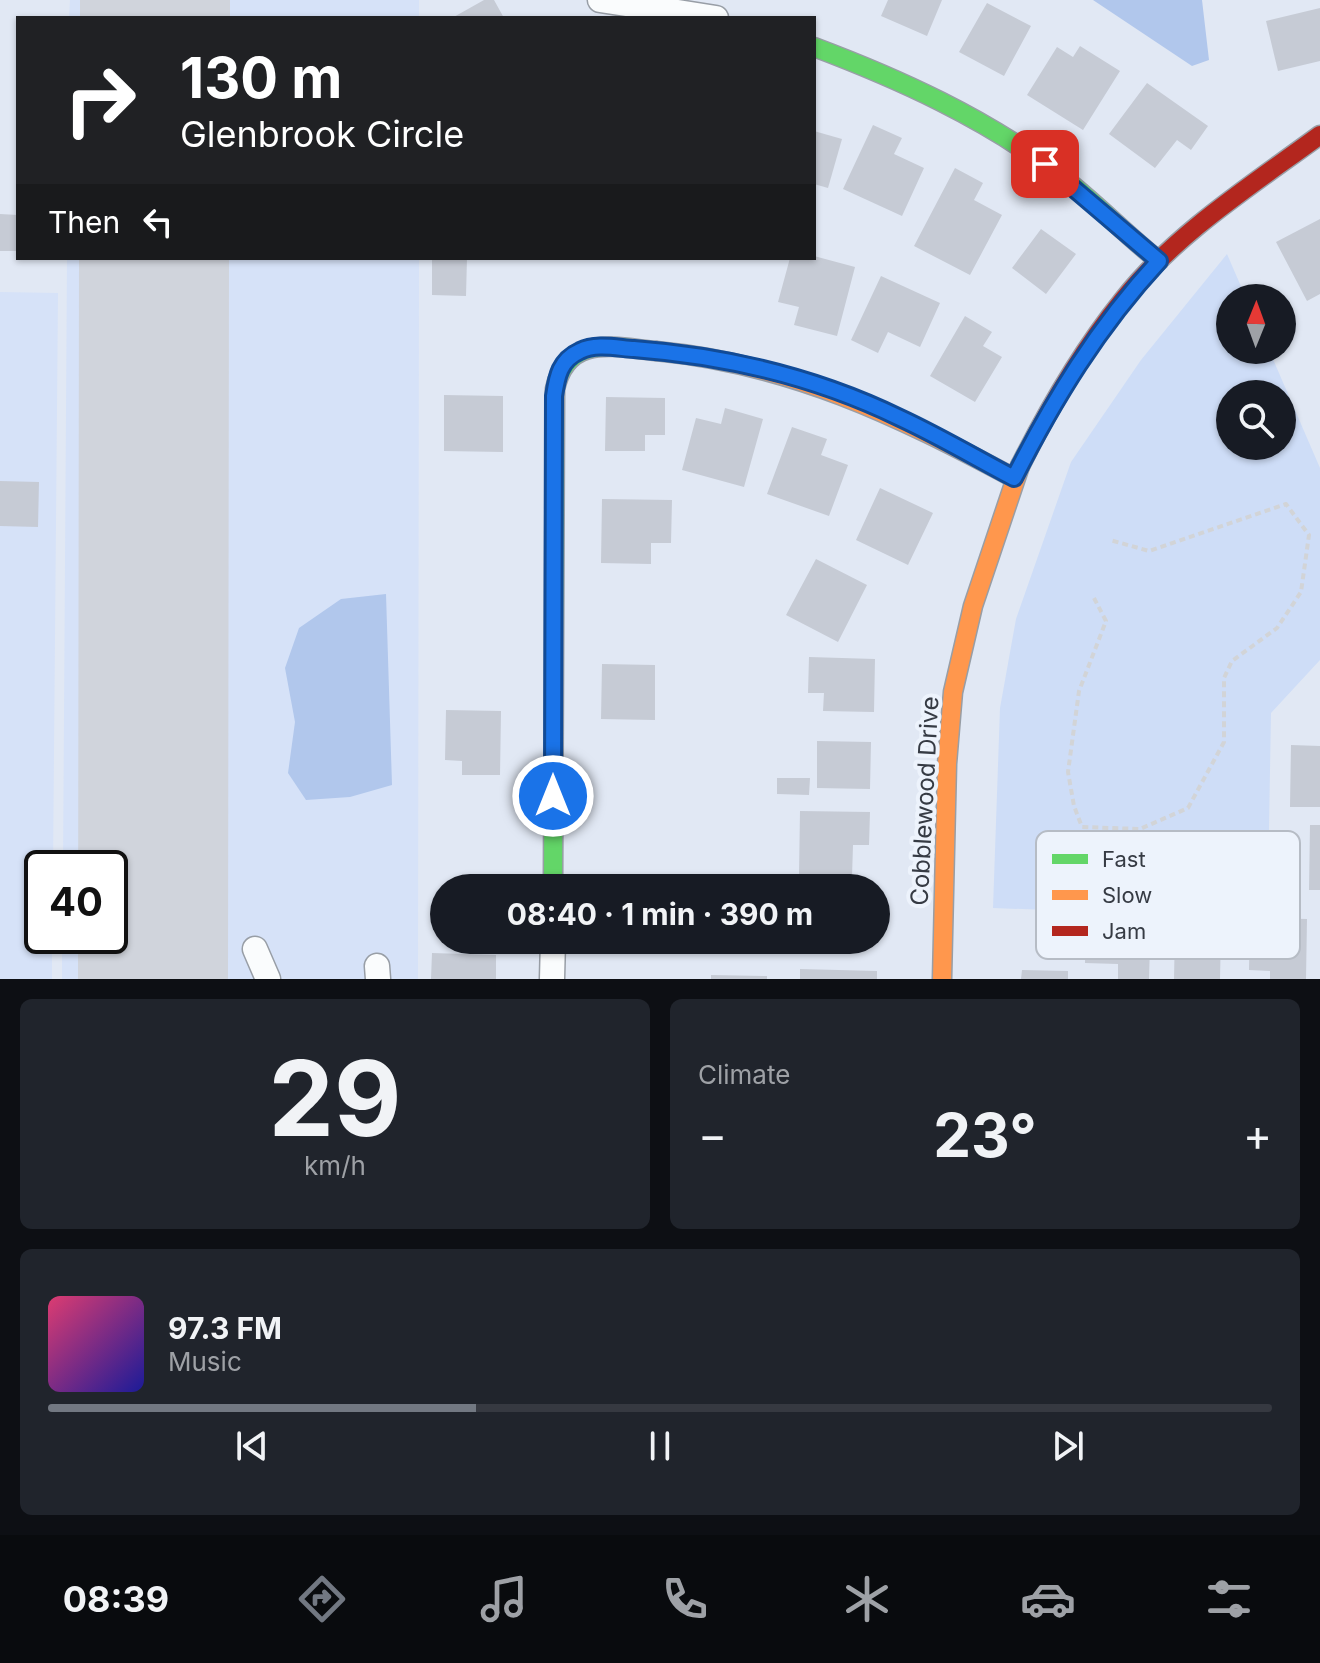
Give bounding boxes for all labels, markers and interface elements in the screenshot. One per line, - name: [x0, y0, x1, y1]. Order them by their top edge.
- text: 130 m: [180, 44, 342, 112]
- icon: right: [48, 48, 152, 152]
- text: Glenbrook Circle: [180, 112, 464, 156]
- pin: [1011, 130, 1079, 198]
- icon: arrive: [1023, 142, 1067, 186]
- icon: left: [136, 200, 180, 244]
- text: Then: [48, 204, 120, 240]
- north arrow: [1216, 284, 1296, 364]
- map controls: [1216, 284, 1296, 460]
- button: search: [1216, 380, 1296, 460]
- street label: Cobblewood Drive: [905, 696, 944, 906]
- position arrow: [511, 754, 595, 838]
- legend: [1036, 831, 1300, 959]
- text: Fast: [1102, 846, 1146, 872]
- speed limit sign: 40: [24, 850, 128, 954]
- text: Slow: [1102, 882, 1152, 908]
- text: 08:40 · 1 min · 390 m: [507, 896, 813, 932]
- text: Jam: [1102, 918, 1146, 944]
- text: 29: [268, 1035, 402, 1161]
- text: Climate: [698, 1059, 790, 1090]
- text: 23°: [933, 1099, 1037, 1171]
- text: −: [698, 1108, 727, 1162]
- text: +: [1243, 1108, 1272, 1162]
- text: km/h: [304, 1150, 366, 1181]
- text: 97.3 FM: [168, 1310, 282, 1346]
- text: Music: [168, 1346, 242, 1377]
- icon: previous: [230, 1424, 274, 1468]
- icon: pause: [638, 1424, 682, 1468]
- icon: next: [1046, 1424, 1090, 1468]
- icon: directions: [294, 1571, 350, 1627]
- icon: music: [476, 1571, 532, 1627]
- icon: phone: [657, 1571, 713, 1627]
- icon: climate: [839, 1571, 895, 1627]
- icon: car: [1020, 1571, 1076, 1627]
- icon: filters: [1201, 1571, 1257, 1627]
- text: 08:39: [63, 1577, 169, 1621]

